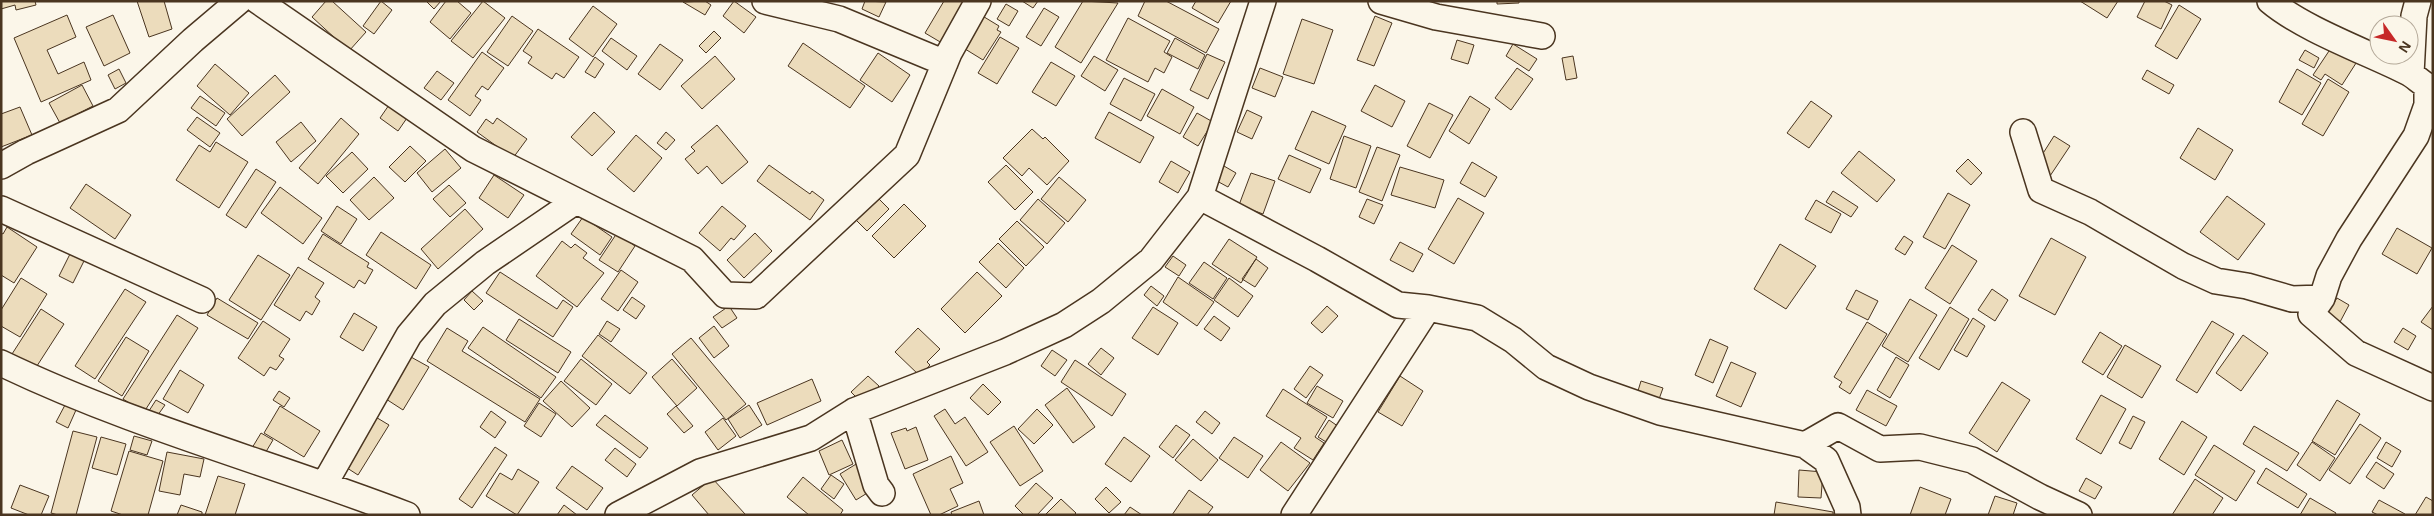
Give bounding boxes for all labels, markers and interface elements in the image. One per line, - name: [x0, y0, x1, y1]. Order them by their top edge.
- north arrow: [2369, 15, 2419, 65]
- text: N: [2395, 38, 2414, 56]

